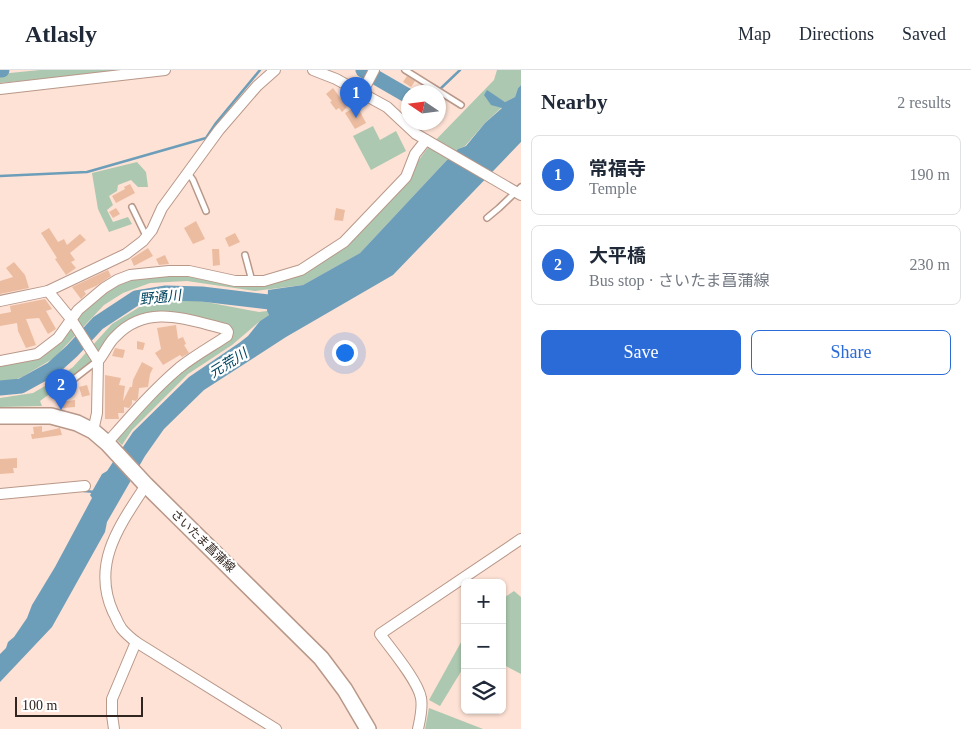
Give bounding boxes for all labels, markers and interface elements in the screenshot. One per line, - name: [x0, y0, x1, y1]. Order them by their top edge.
- text: Atlasly: [25, 21, 97, 47]
- text: Map: [738, 24, 771, 44]
- text: Directions: [799, 24, 874, 44]
- text: Saved: [902, 24, 946, 44]
- pin: 1: [340, 77, 372, 118]
- north arrow: [401, 85, 446, 130]
- text: Nearby: [541, 90, 608, 114]
- text: 2 results: [897, 94, 951, 111]
- text: 常福寺: [589, 158, 646, 179]
- text: 1: [554, 166, 562, 183]
- text: 190 m: [910, 166, 950, 183]
- text: Temple: [589, 180, 637, 197]
- text: 大平橋: [589, 245, 646, 266]
- text: 2: [554, 256, 562, 273]
- text: 230 m: [910, 256, 950, 273]
- text: Bus stop · さいたま菖蒲線: [589, 272, 769, 289]
- water label: 野通川: [138, 288, 184, 307]
- button: Save: [541, 330, 741, 375]
- button: Share: [751, 330, 951, 375]
- your location: [332, 340, 358, 366]
- water label: 元荒川: [206, 345, 252, 381]
- pin: 2: [45, 369, 77, 410]
- street label: さいたま菖蒲線: [168, 507, 238, 575]
- map controls: [461, 579, 506, 714]
- button: +: [461, 579, 506, 624]
- button: −: [461, 624, 506, 669]
- button: layers: [461, 669, 506, 714]
- scale bar: [15, 694, 142, 717]
- text: 100 m: [22, 698, 57, 713]

